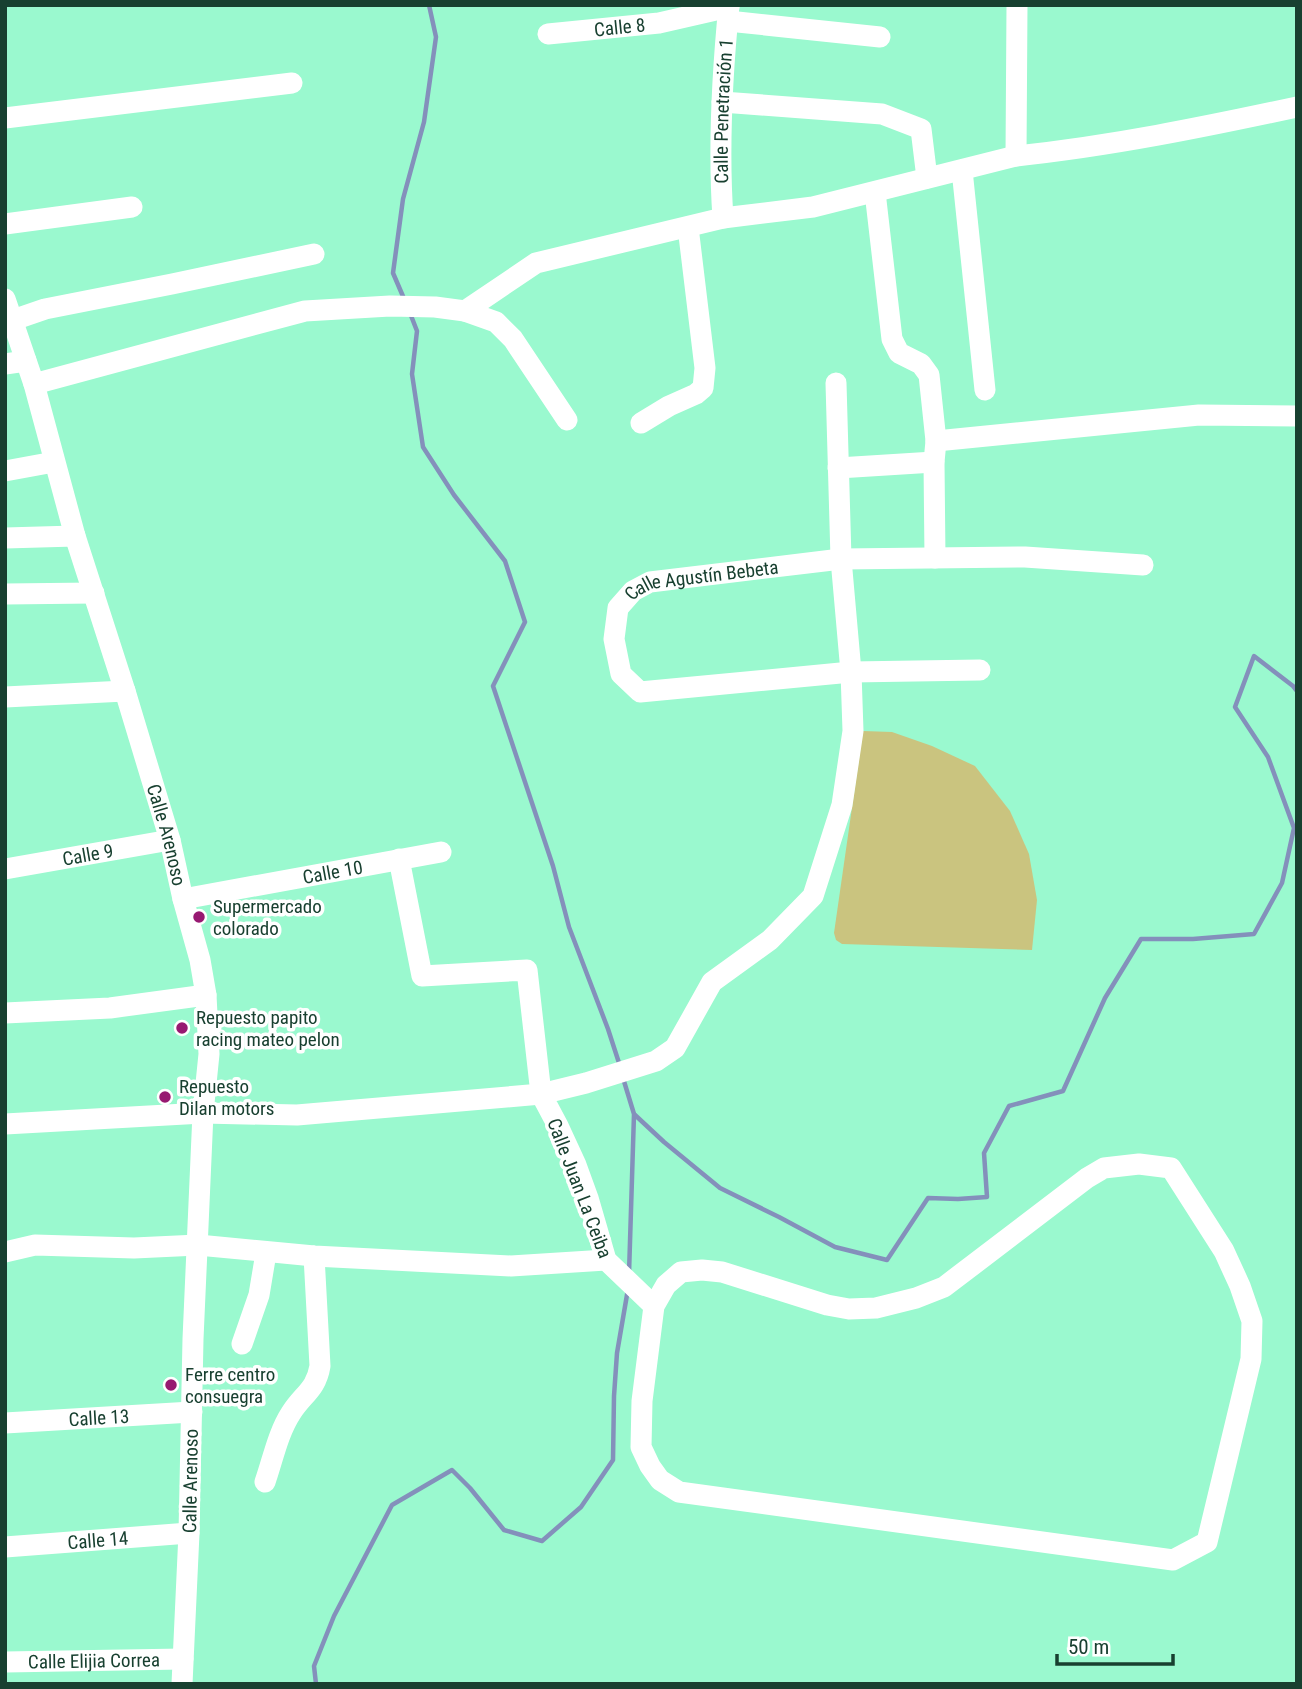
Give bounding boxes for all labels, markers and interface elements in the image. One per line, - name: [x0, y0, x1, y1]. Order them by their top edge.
- street label: Calle 8: [593, 13, 646, 41]
- street label: Calle Penetración 1: [710, 38, 738, 184]
- street label: Calle Agustín Bebeta: [620, 556, 780, 605]
- street label: Calle Arenoso: [142, 781, 191, 888]
- street label: Calle 9: [61, 839, 115, 871]
- street label: Calle 10: [301, 855, 365, 889]
- place label: Supermercado colorado: [213, 895, 322, 940]
- marker: Supermercado colorado: [191, 909, 207, 925]
- place label: Repuesto papito racing mateo pelon: [196, 1006, 340, 1051]
- marker: Repuesto papito racing mateo pelon: [174, 1020, 190, 1036]
- place label: Repuesto Dilan motors: [179, 1075, 275, 1120]
- marker: Repuesto Dilan motors: [157, 1089, 173, 1105]
- street label: Calle Juan La Ceiba: [542, 1115, 617, 1261]
- place label: Ferre centro consuegra: [185, 1363, 275, 1408]
- marker: Ferre centro consuegra: [163, 1377, 179, 1393]
- street label: Calle 13: [68, 1405, 130, 1431]
- street label: Calle Arenoso: [178, 1429, 203, 1533]
- street label: Calle 14: [67, 1527, 129, 1554]
- scale bar: [1057, 1622, 1172, 1666]
- text: 50 m: [1068, 1635, 1109, 1659]
- street label: Calle Elijia Correa: [28, 1648, 160, 1674]

